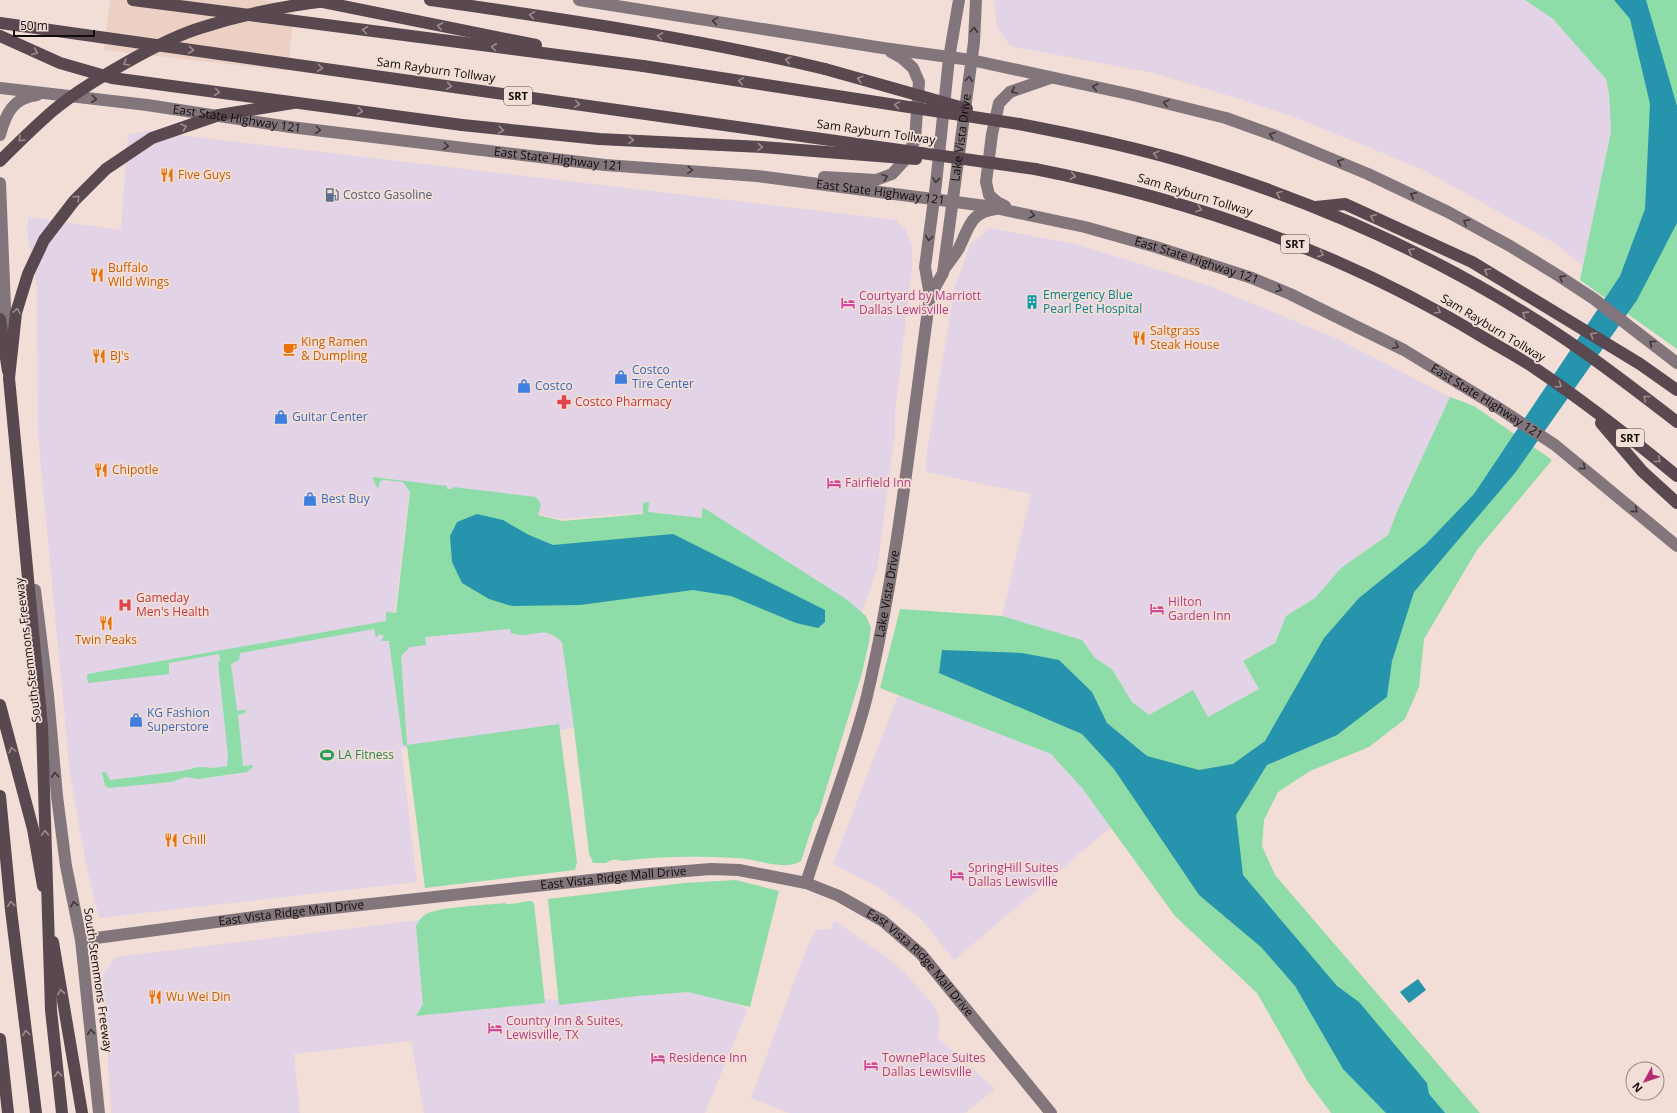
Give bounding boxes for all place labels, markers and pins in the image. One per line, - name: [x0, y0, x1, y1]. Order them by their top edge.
- place label: Five Guys: [178, 166, 231, 183]
- restaurant icon: Five Guys: [159, 167, 175, 183]
- place label: Costco Gasoline: [343, 186, 433, 203]
- fuel station icon: Costco Gasoline: [324, 187, 340, 203]
- place label: Buffalo Wild Wings: [108, 259, 170, 290]
- restaurant icon: Buffalo Wild Wings: [89, 267, 105, 283]
- place label: Emergency Blue Pearl Pet Hospital: [1043, 286, 1142, 317]
- place label: Courtyard by Marriott Dallas Lewisville: [859, 287, 981, 318]
- building icon: Emergency Blue Pearl Pet Hospital: [1024, 294, 1040, 310]
- hotel icon: Courtyard by Marriott Dallas Lewisville: [840, 295, 856, 311]
- place label: Saltgrass Steak House: [1150, 322, 1220, 353]
- restaurant icon: Saltgrass Steak House: [1131, 330, 1147, 346]
- place label: King Ramen & Dumpling: [301, 333, 368, 364]
- cafe icon: King Ramen & Dumpling: [282, 341, 298, 357]
- place label: BJ's: [110, 347, 130, 364]
- restaurant icon: BJ's: [91, 348, 107, 364]
- place label: Costco Tire Center: [632, 361, 694, 392]
- shop icon: Costco Tire Center: [613, 369, 629, 385]
- place label: Costco: [535, 377, 573, 394]
- shop icon: Costco: [516, 378, 532, 394]
- place label: Costco Pharmacy: [575, 393, 673, 410]
- pharmacy icon: Costco Pharmacy: [556, 394, 572, 410]
- place label: Guitar Center: [292, 408, 368, 425]
- shop icon: Guitar Center: [273, 409, 289, 425]
- place label: Chipotle: [112, 461, 159, 478]
- restaurant icon: Chipotle: [93, 462, 109, 478]
- place label: Fairfield Inn: [845, 474, 911, 491]
- hotel icon: Fairfield Inn: [826, 475, 842, 491]
- place label: Best Buy: [321, 490, 371, 507]
- shop icon: Best Buy: [302, 491, 318, 507]
- place label: Gameday Men's Health: [136, 589, 209, 620]
- place label: Hilton Garden Inn: [1168, 593, 1231, 624]
- hospital icon: Gameday Men's Health: [117, 597, 133, 613]
- hotel icon: Hilton Garden Inn: [1149, 601, 1165, 617]
- restaurant icon: Twin Peaks: [98, 615, 114, 631]
- place label: Twin Peaks: [75, 631, 137, 648]
- place label: KG Fashion Superstore: [147, 704, 210, 735]
- shop icon: KG Fashion Superstore: [128, 712, 144, 728]
- place label: LA Fitness: [338, 746, 394, 763]
- sports icon: LA Fitness: [319, 747, 335, 763]
- place label: Chill: [182, 831, 206, 848]
- restaurant icon: Chill: [163, 832, 179, 848]
- place label: SpringHill Suites Dallas Lewisville: [968, 859, 1059, 890]
- hotel icon: SpringHill Suites Dallas Lewisville: [949, 867, 965, 883]
- place label: Wu Wei Din: [166, 988, 231, 1005]
- restaurant icon: Wu Wei Din: [147, 989, 163, 1005]
- place label: Country Inn & Suites, Lewisville, TX: [506, 1012, 624, 1043]
- hotel icon: Country Inn & Suites, Lewisville, TX: [487, 1020, 503, 1036]
- place label: Residence Inn: [669, 1049, 747, 1066]
- place label: TownePlace Suites Dallas Lewisville: [882, 1049, 986, 1080]
- hotel icon: Residence Inn: [650, 1050, 666, 1066]
- hotel icon: TownePlace Suites Dallas Lewisville: [863, 1057, 879, 1073]

